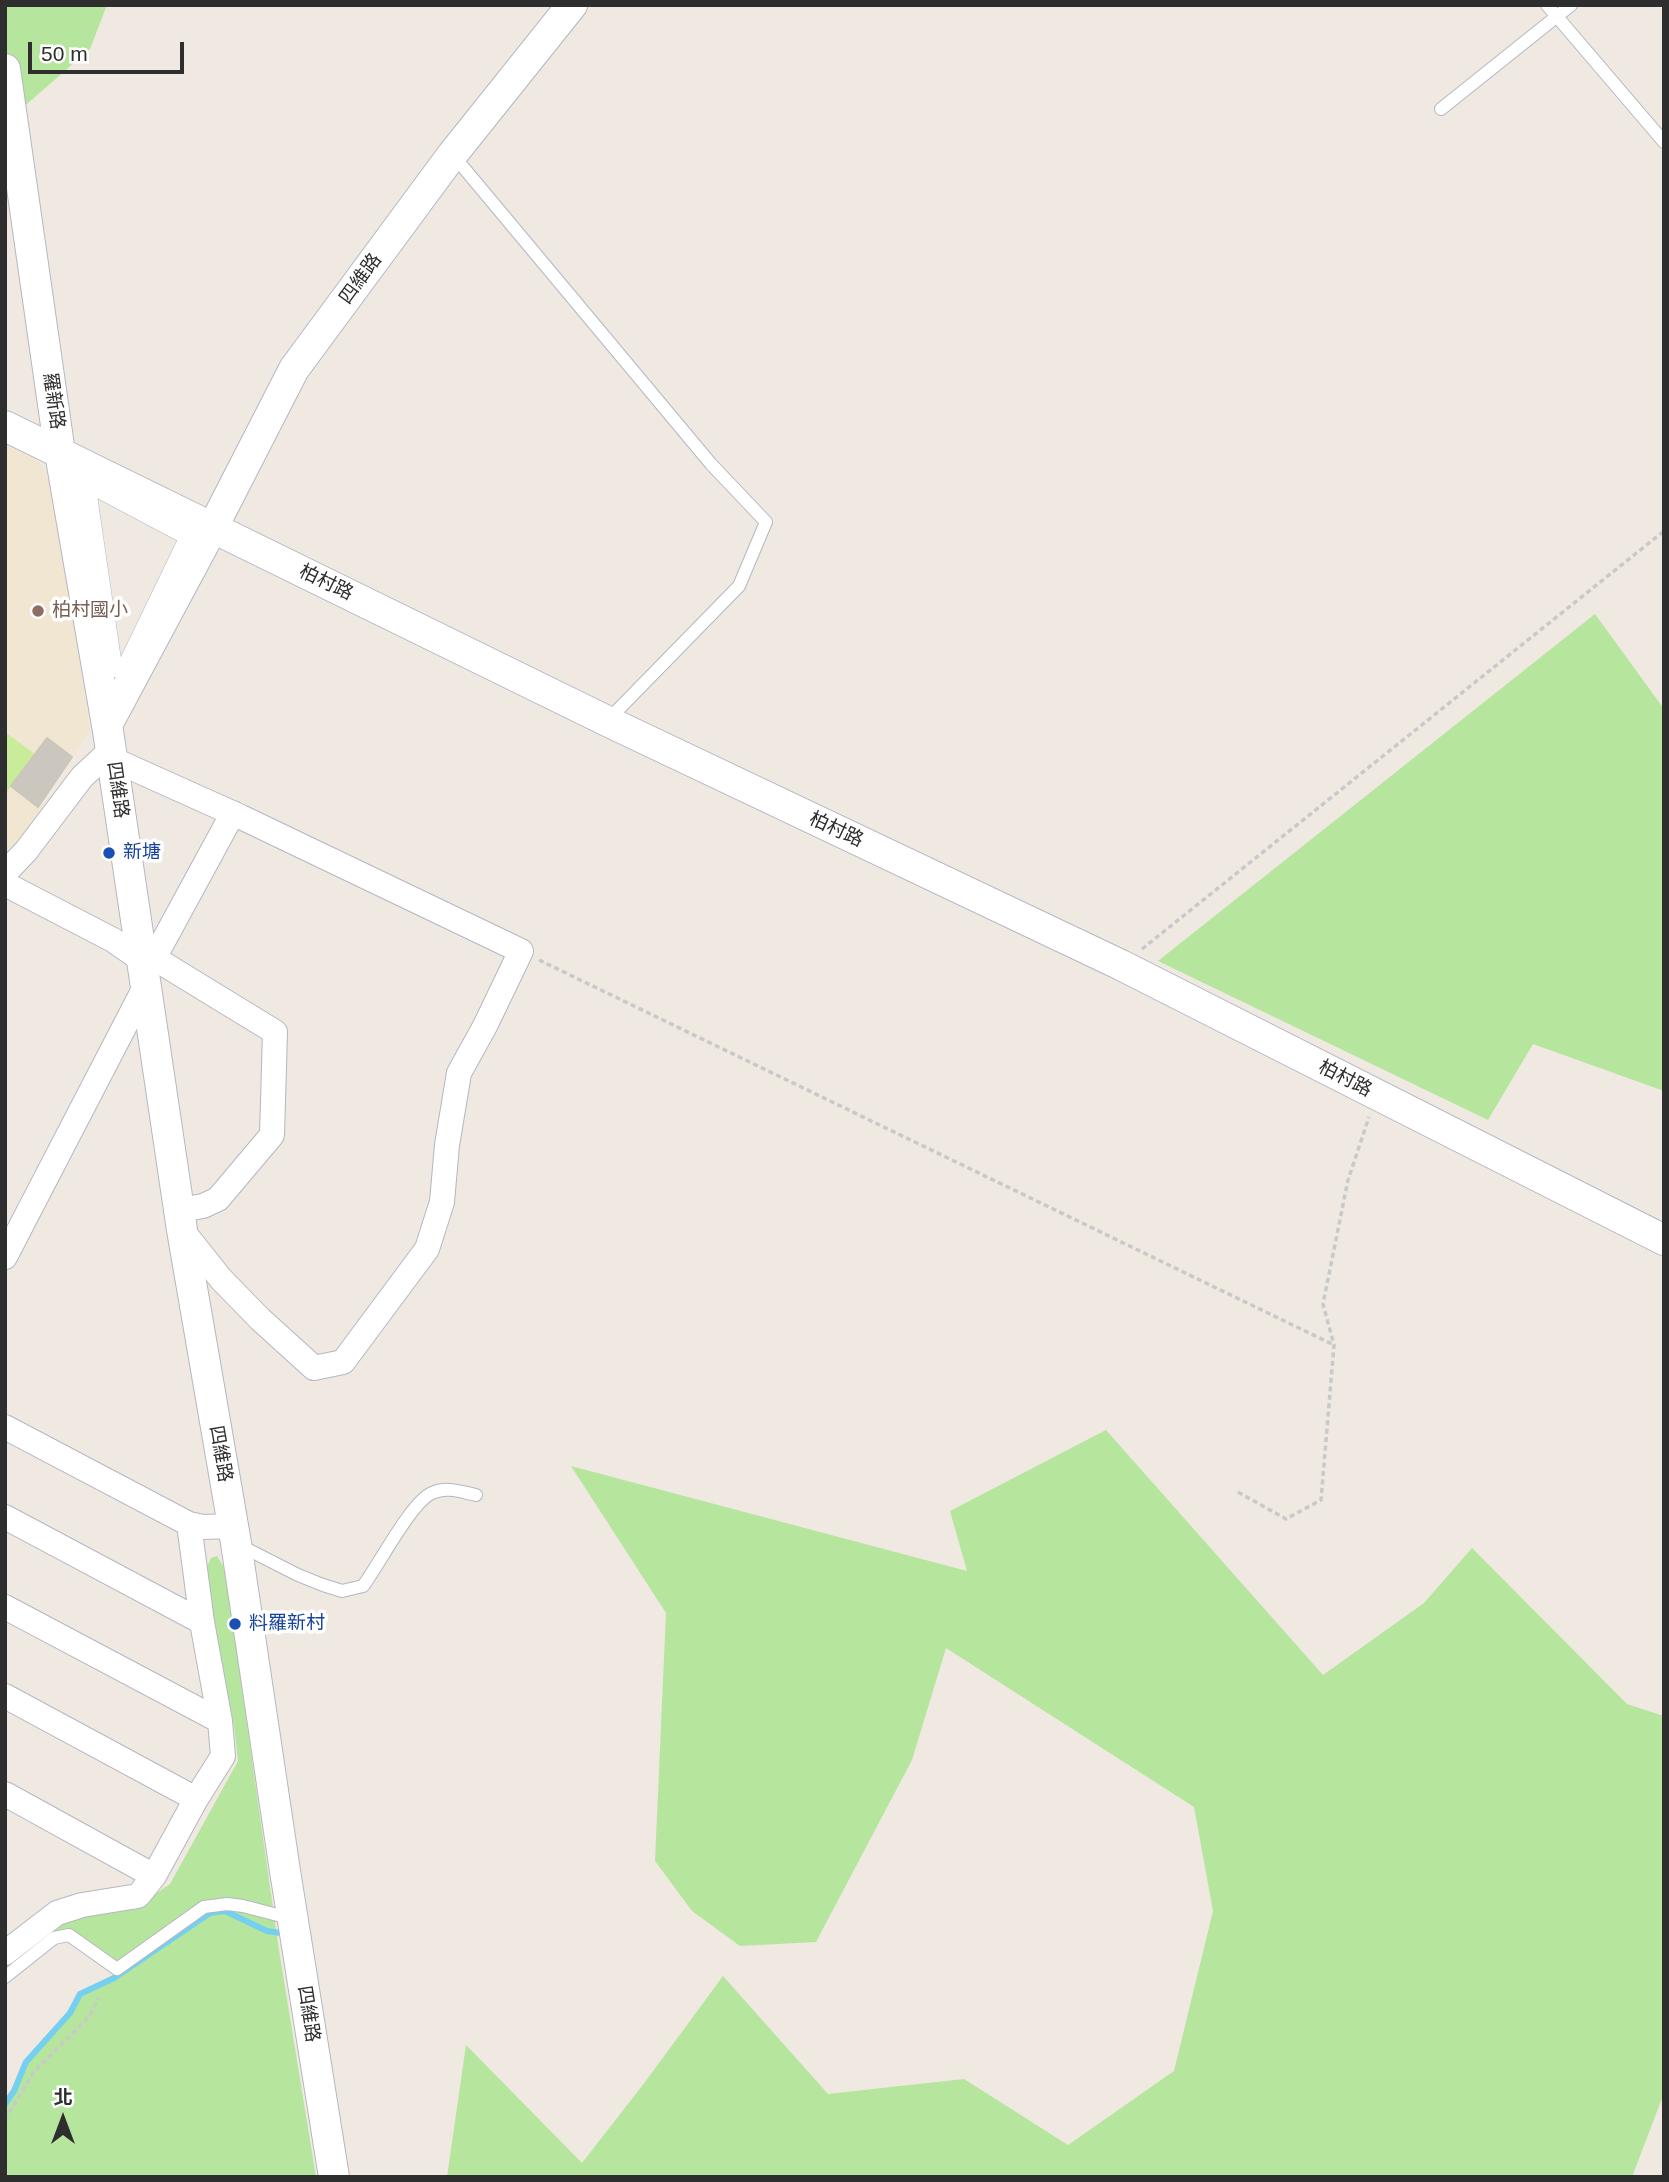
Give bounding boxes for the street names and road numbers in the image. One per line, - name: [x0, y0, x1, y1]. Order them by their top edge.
- street label: 四維路: [335, 249, 387, 309]
- street label: 羅新路: [38, 371, 68, 431]
- street label: 柏村路: [295, 560, 357, 606]
- street label: 四維路: [102, 760, 132, 820]
- street label: 柏村路: [805, 808, 867, 852]
- street label: 柏村路: [1314, 1056, 1376, 1102]
- street label: 四維路: [204, 1424, 236, 1484]
- street label: 四維路: [292, 1984, 324, 2044]

